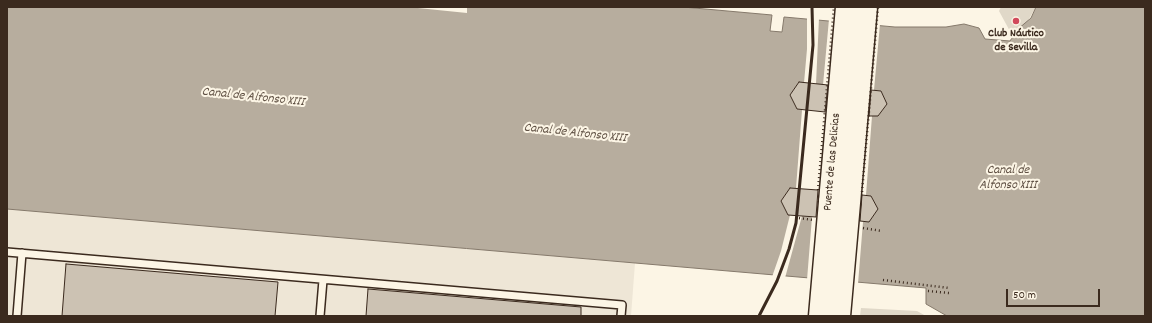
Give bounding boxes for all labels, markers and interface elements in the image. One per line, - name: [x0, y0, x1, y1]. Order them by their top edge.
- marker: Club Náutico de Sevilla: [1011, 16, 1021, 26]
- place label: Club Náutico de Sevilla: [988, 27, 1044, 55]
- water label: Canal de Alfonso XIII: [201, 85, 305, 111]
- street label: Puente de las Delicias: [822, 113, 844, 211]
- water label: Canal de Alfonso XIII: [523, 121, 627, 147]
- water label: Canal de Alfonso XIII: [979, 163, 1037, 194]
- scale bar: [1008, 281, 1102, 307]
- text: 50 m: [1013, 287, 1036, 304]

